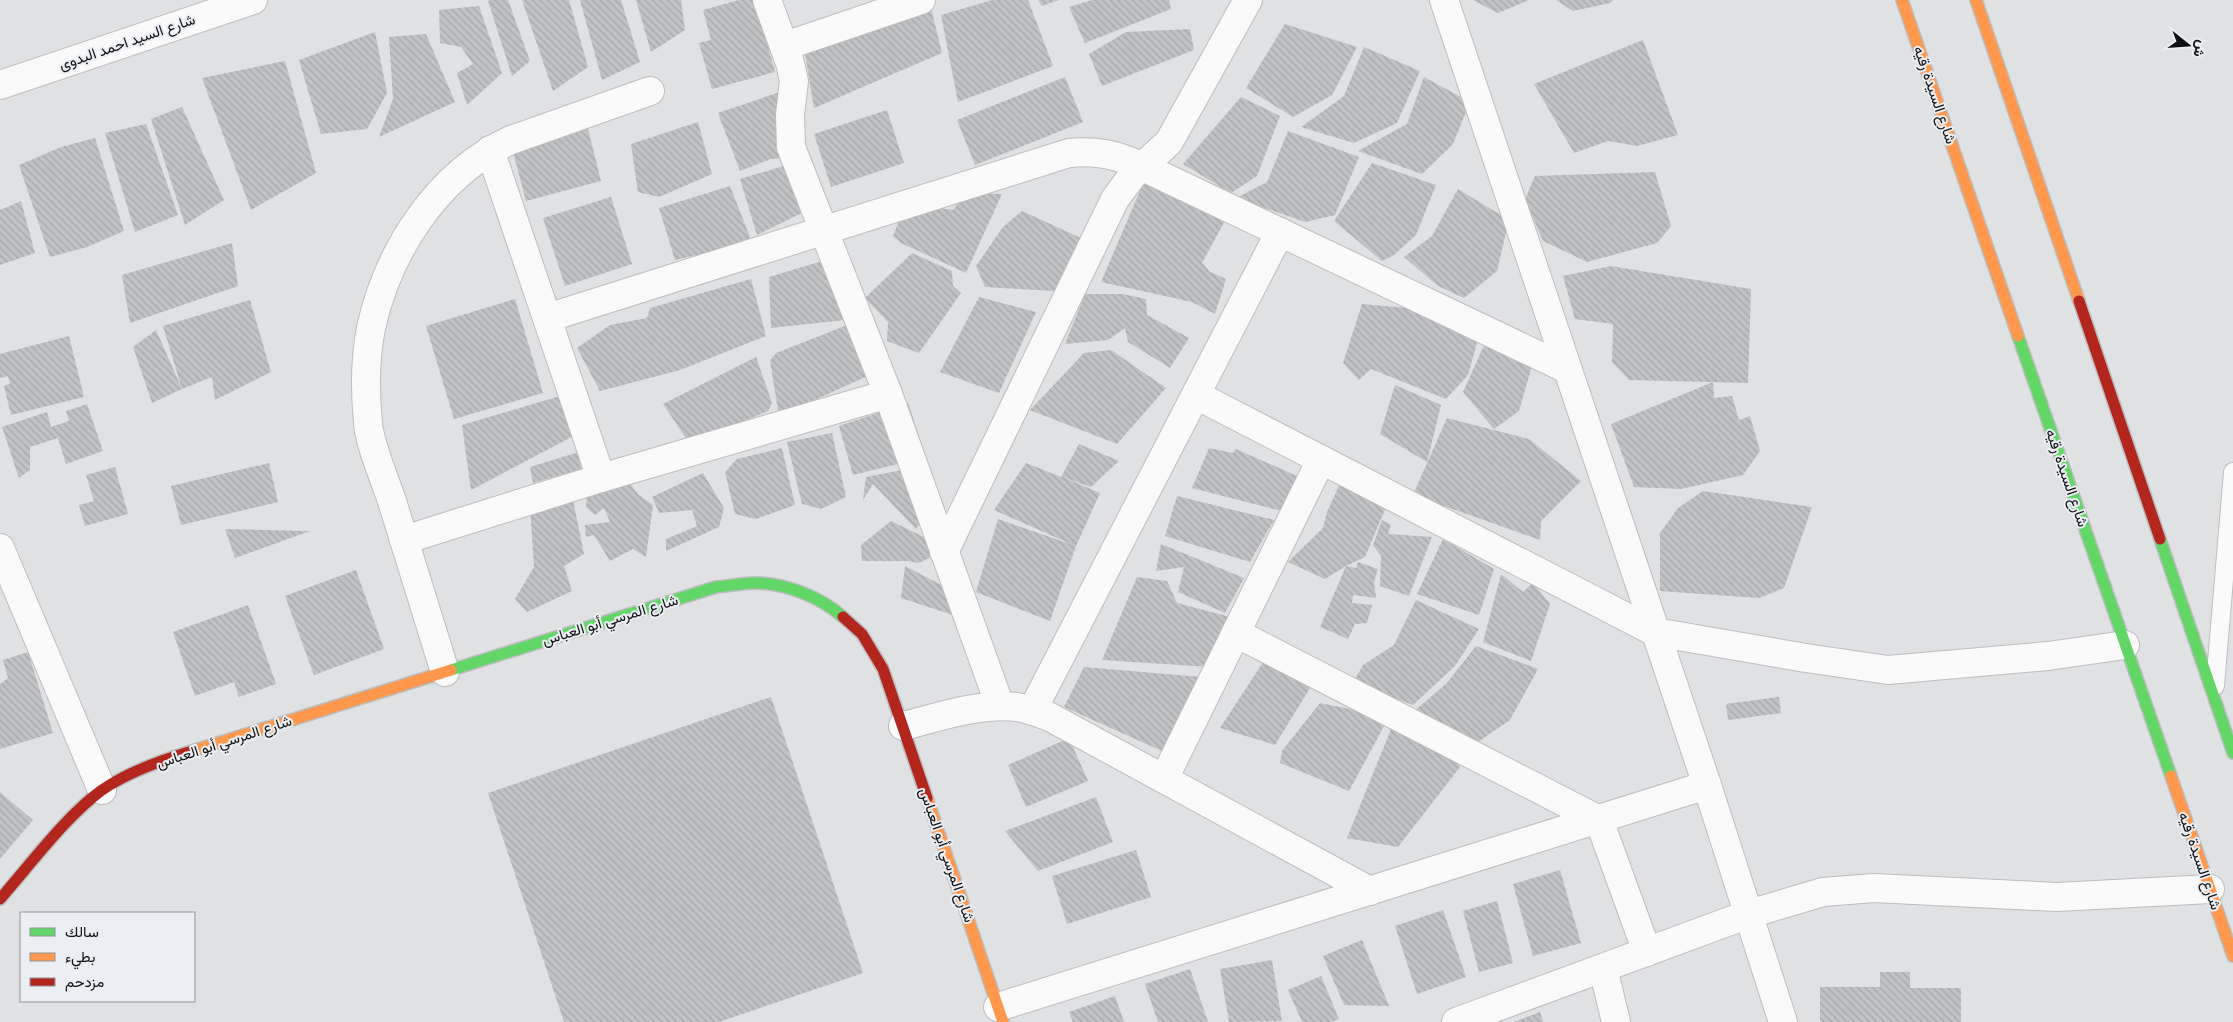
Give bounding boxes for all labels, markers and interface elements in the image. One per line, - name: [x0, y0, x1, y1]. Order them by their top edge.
- street label: شارع السيد احمد البدوى: [57, 11, 198, 76]
- north arrow: [2163, 20, 2213, 70]
- text: ش: [2188, 38, 2210, 59]
- street label: شارع السيدة رقيه: [1908, 44, 1959, 147]
- street label: شارع السيدة رقيه: [2040, 427, 2091, 530]
- street label: شارع المرسي أبو العباس: [540, 592, 681, 653]
- street label: شارع المرسي أبو العباس: [154, 713, 295, 776]
- street label: شارع المرسي أبو العباس: [912, 786, 978, 926]
- street label: شارع السيدة رقيه: [2173, 810, 2224, 913]
- legend: [20, 912, 195, 1002]
- text: سالك: [65, 924, 99, 943]
- text: بطيء: [65, 949, 95, 970]
- text: مزدحم: [65, 974, 104, 993]

